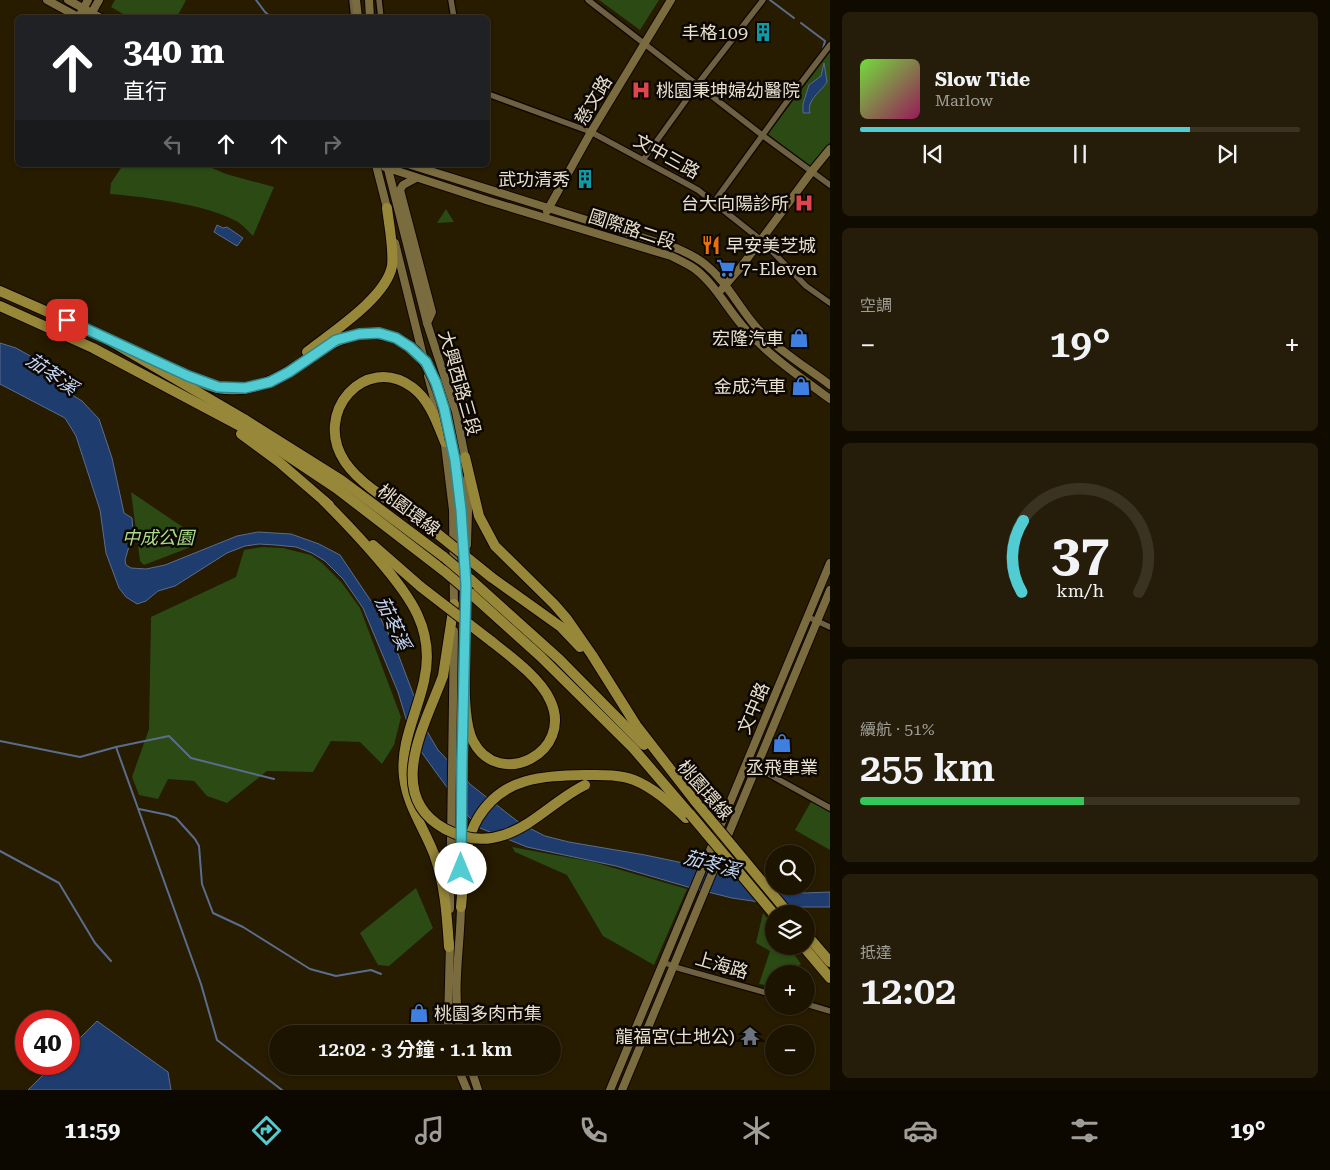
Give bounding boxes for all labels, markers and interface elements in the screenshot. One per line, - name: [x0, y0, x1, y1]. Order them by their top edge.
- building icon: 丰格109: [752, 21, 774, 43]
- place label: 丰格109: [682, 22, 748, 43]
- text: 340 m: [123, 31, 224, 72]
- icon: ahead: [40, 35, 105, 100]
- text: Slow Tide: [935, 68, 1030, 91]
- street label: 慈文路: [570, 71, 616, 129]
- text: 直行: [123, 79, 167, 104]
- hospital icon: 桃園秉坤婦幼醫院: [630, 79, 652, 101]
- place label: 桃園秉坤婦幼醫院: [656, 80, 800, 101]
- text: Marlow: [935, 91, 993, 110]
- street label: 文中三路: [630, 129, 704, 183]
- icon: left: [159, 130, 187, 158]
- icon: ahead: [212, 130, 240, 158]
- icon: ahead: [265, 130, 293, 158]
- icon: right: [318, 130, 346, 158]
- icon: previous: [919, 140, 947, 168]
- icon: pause: [1066, 140, 1094, 168]
- icon: next: [1213, 140, 1241, 168]
- building icon: 武功清秀: [574, 168, 596, 190]
- place label: 武功清秀: [498, 169, 570, 190]
- hospital icon: 台大向陽診所: [793, 192, 815, 214]
- place label: 台大向陽診所: [681, 193, 789, 214]
- street label: 國際路二段: [586, 205, 678, 253]
- restaurant icon: 早安美芝城: [700, 234, 722, 256]
- place label: 早安美芝城: [726, 235, 816, 256]
- supermarket icon: 7-Eleven: [715, 257, 737, 279]
- place label: 7-Eleven: [741, 258, 818, 279]
- text: 空調: [860, 296, 892, 315]
- pin: [46, 299, 88, 341]
- icon: arrive: [53, 306, 81, 334]
- text: 19°: [1049, 322, 1111, 366]
- shop icon: 宏隆汽車: [788, 327, 810, 349]
- street label: 大興西路三段: [435, 328, 485, 438]
- place label: 宏隆汽車: [712, 328, 784, 349]
- text: −: [860, 329, 876, 362]
- text: +: [1284, 329, 1300, 362]
- water label: 茄苳溪: [22, 348, 84, 401]
- shop icon: 金成汽車: [790, 375, 812, 397]
- place label: 金成汽車: [714, 376, 786, 397]
- street label: 桃園環線: [374, 480, 444, 540]
- text: 37: [1051, 523, 1109, 584]
- park label: 中成公園: [122, 527, 197, 548]
- text: km/h: [1056, 580, 1104, 601]
- water label: 茄苳溪: [371, 592, 417, 656]
- street label: 文中路: [733, 679, 773, 737]
- text: 續航 · 51%: [860, 720, 935, 739]
- shop icon: 丞飛車業: [771, 732, 793, 754]
- text: 255 km: [860, 746, 995, 790]
- street label: 桃園環線: [673, 756, 737, 824]
- place label: 丞飛車業: [746, 757, 818, 778]
- position arrow: [434, 842, 486, 894]
- water label: 茄苳溪: [681, 845, 745, 884]
- map controls: [765, 845, 815, 1075]
- button: search: [765, 845, 815, 895]
- button: layers: [765, 905, 815, 955]
- text: 抵達: [860, 943, 892, 962]
- street label: 上海路: [693, 947, 751, 983]
- button: +: [765, 965, 815, 1015]
- text: 12:02: [860, 969, 956, 1013]
- shop icon: 桃園多肉市集: [408, 1002, 430, 1024]
- place label: 桃園多肉市集: [434, 1003, 542, 1024]
- speed limit sign: 40: [15, 1010, 80, 1075]
- temple icon: 龍福宮(土地公): [739, 1025, 761, 1047]
- button: −: [765, 1025, 815, 1075]
- place label: 龍福宮(土地公): [615, 1026, 735, 1047]
- text: 12:02 · 3 分鐘 · 1.1 km: [318, 1038, 512, 1061]
- icon: directions: [249, 1113, 284, 1148]
- icon: music: [412, 1113, 447, 1148]
- icon: phone: [576, 1113, 611, 1148]
- icon: climate: [739, 1113, 774, 1148]
- icon: car: [903, 1113, 938, 1148]
- icon: filters: [1067, 1113, 1102, 1148]
- text: 11:59: [64, 1118, 120, 1143]
- text: 19°: [1230, 1118, 1266, 1143]

